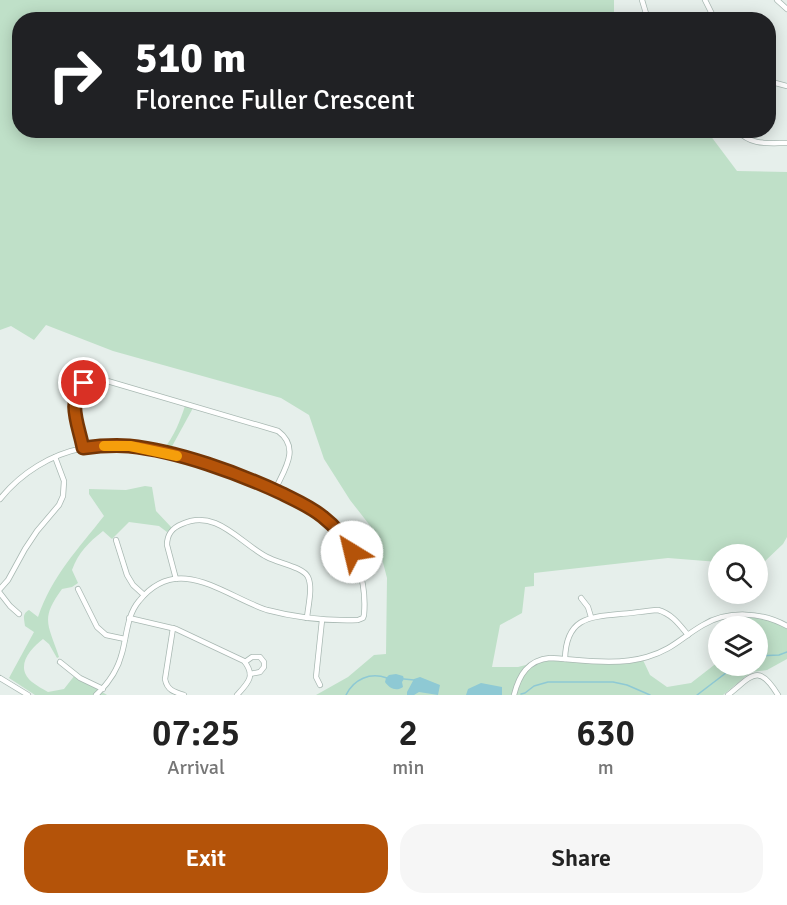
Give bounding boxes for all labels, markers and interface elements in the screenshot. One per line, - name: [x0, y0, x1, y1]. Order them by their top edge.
- text: 510 m: [135, 33, 246, 84]
- icon: right: [36, 36, 114, 114]
- text: Florence Fuller Crescent: [135, 84, 415, 117]
- pin: [58, 357, 109, 408]
- icon: arrive: [67, 366, 100, 399]
- position arrow: [320, 520, 384, 584]
- map controls: [708, 544, 768, 676]
- button: search: [708, 544, 768, 604]
- button: layers: [708, 616, 768, 676]
- text: 07:25: [152, 711, 240, 756]
- text: 2: [399, 711, 418, 756]
- text: 630: [577, 711, 635, 756]
- text: Arrival: [167, 755, 225, 780]
- text: min: [392, 755, 424, 780]
- text: m: [598, 755, 614, 780]
- button: Exit: [24, 824, 388, 893]
- button: Share: [400, 824, 763, 893]

